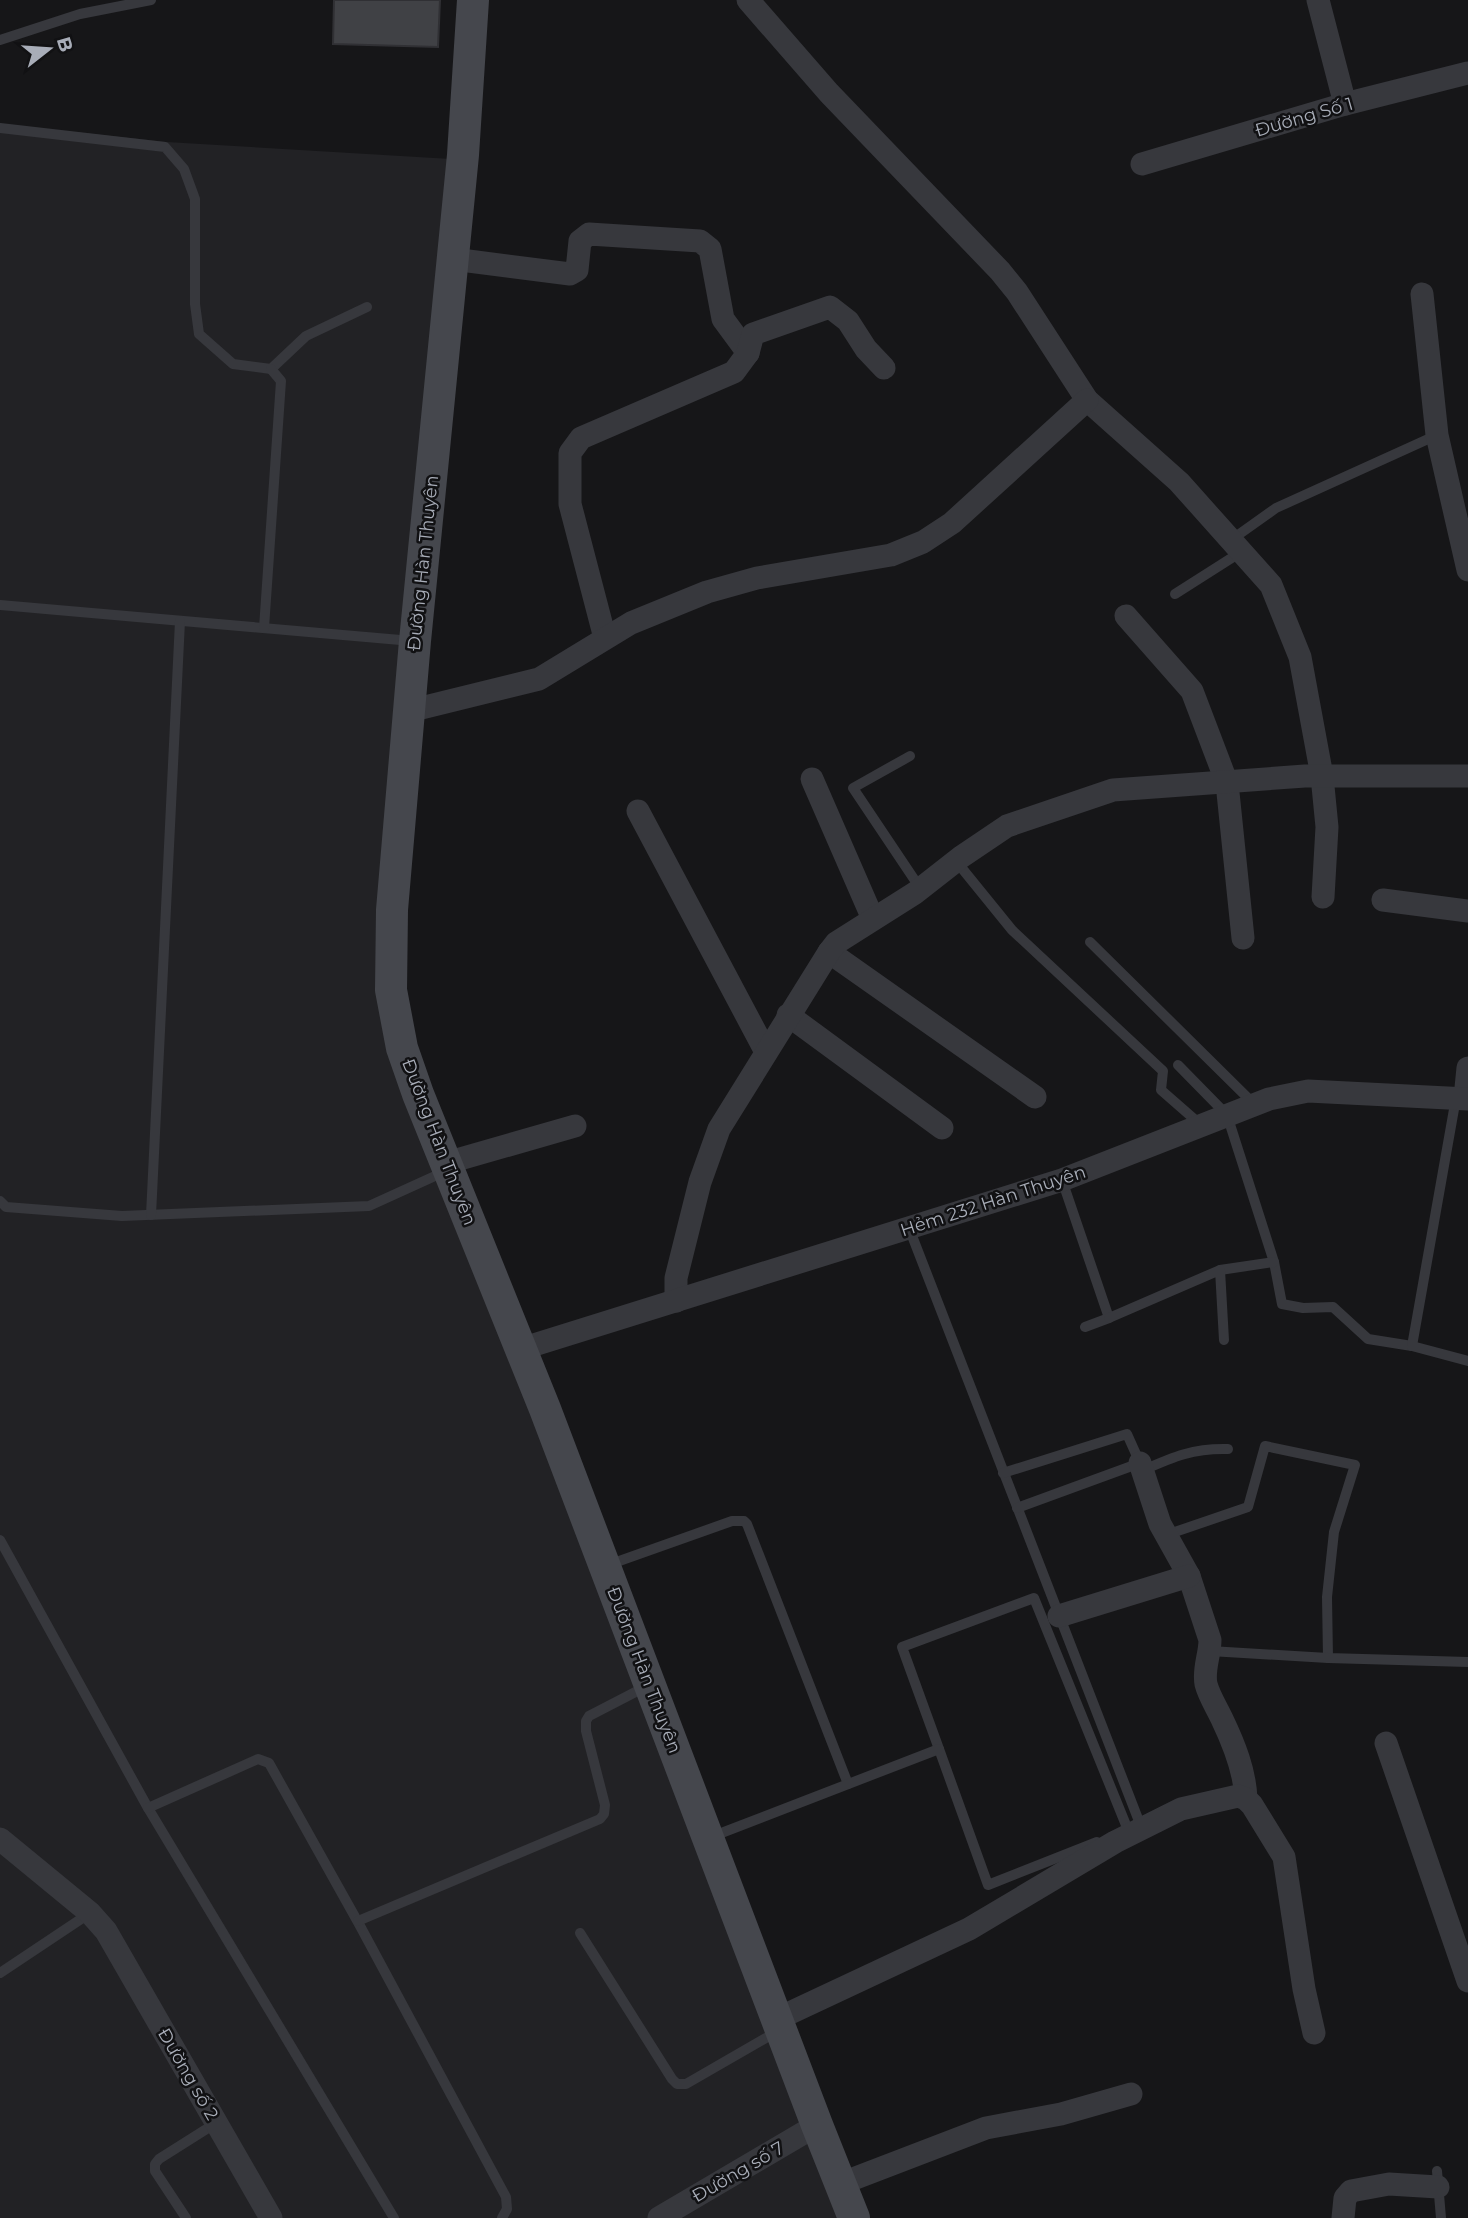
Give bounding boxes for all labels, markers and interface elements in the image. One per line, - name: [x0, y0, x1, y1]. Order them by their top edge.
- north arrow: [14, 14, 84, 84]
- text: B: [52, 34, 78, 54]
- street label: Đường Số 1: [1252, 93, 1356, 141]
- street label: Đường Hàn Thuyên: [403, 474, 443, 652]
- street label: Đường Hàn Thuyên: [397, 1056, 481, 1228]
- street label: Hẻm 232 Hàn Thuyên: [897, 1161, 1089, 1241]
- street label: Đường Hàn Thuyên: [602, 1584, 686, 1756]
- street label: Đường số 2: [153, 2024, 223, 2124]
- street label: Đường số 7: [688, 2137, 788, 2207]

